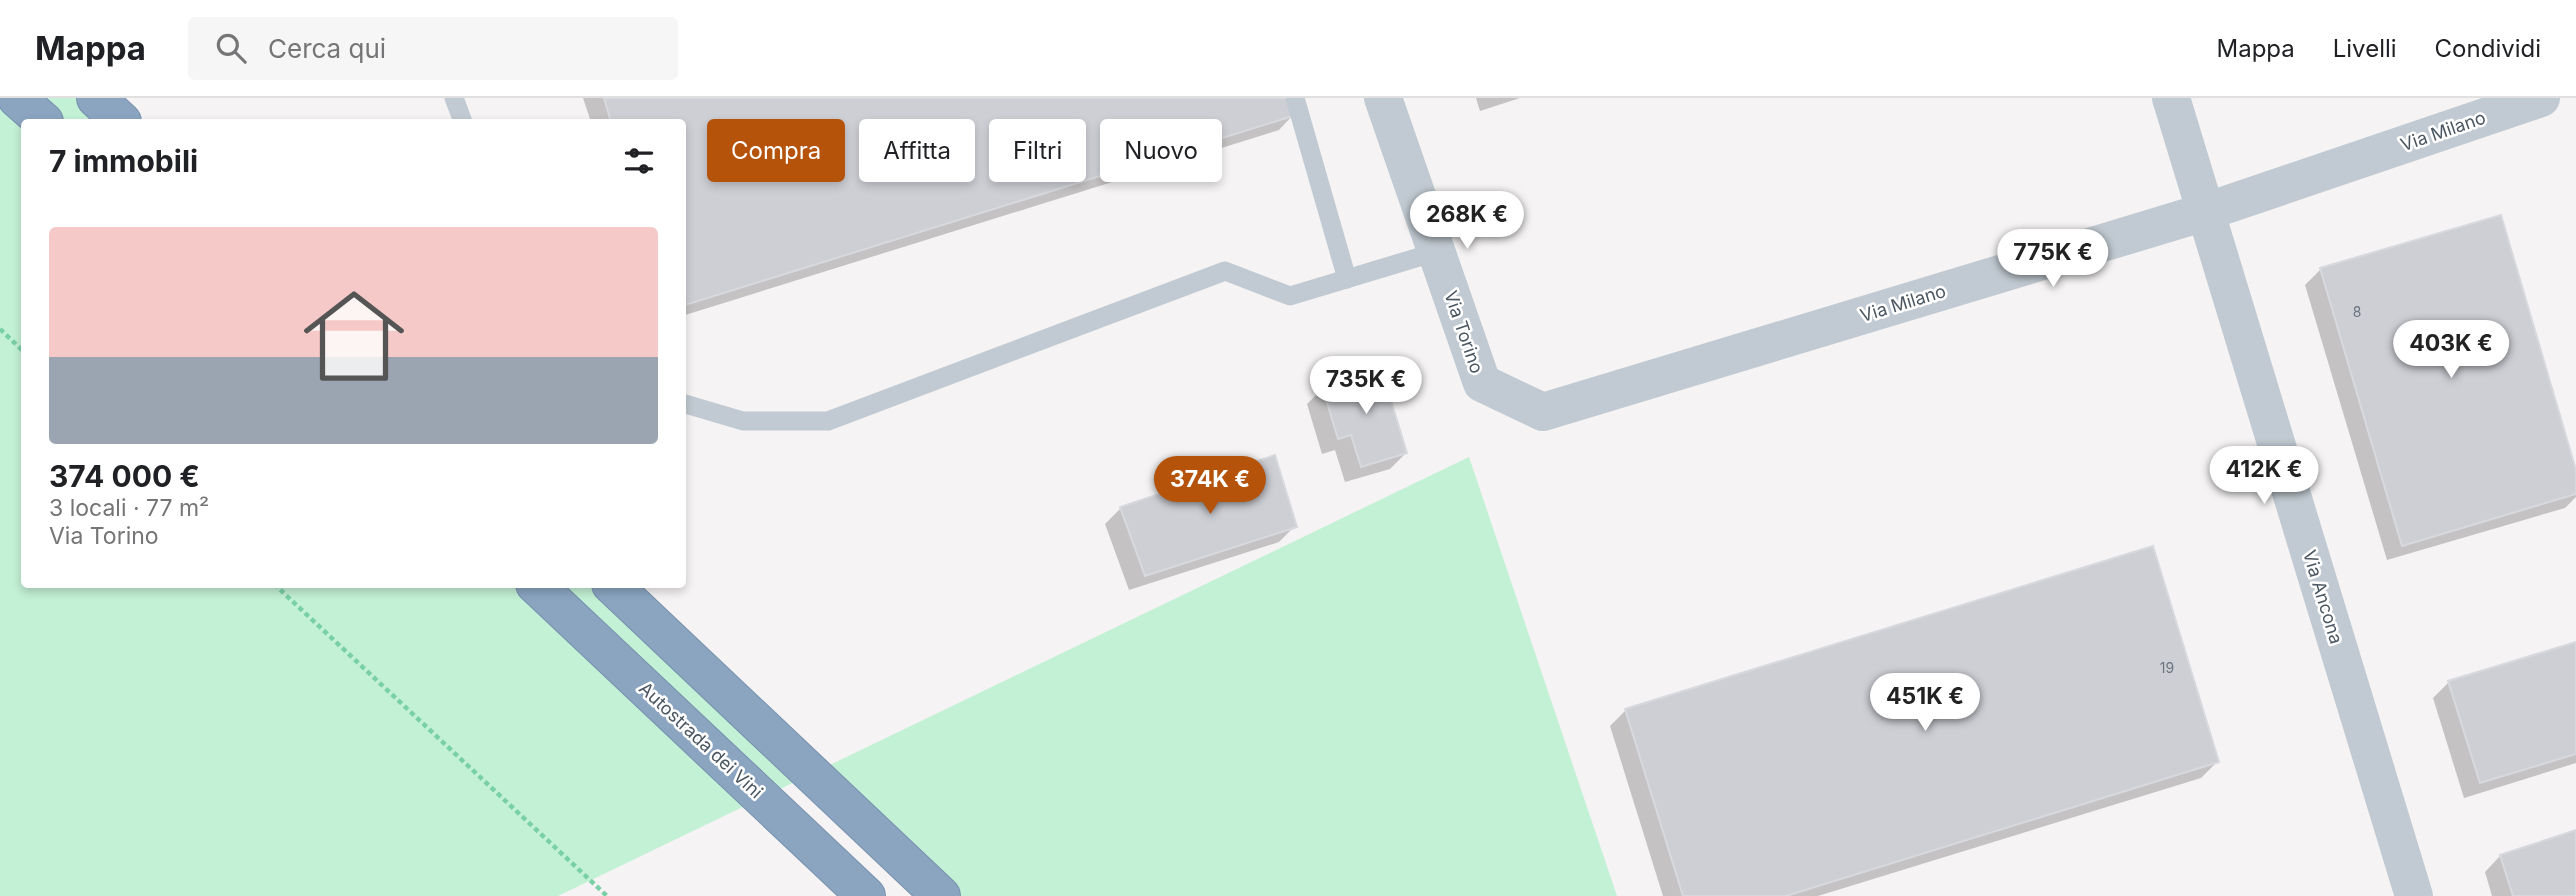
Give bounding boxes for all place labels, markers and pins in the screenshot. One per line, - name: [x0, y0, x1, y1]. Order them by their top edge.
- pin: 268K €: [1410, 192, 1524, 251]
- pin: 775K €: [1996, 230, 2110, 289]
- pin: 403K €: [2394, 320, 2508, 380]
- pin: 735K €: [1309, 356, 1423, 416]
- pin: 412K €: [2207, 446, 2321, 506]
- pin: 374K €: [1153, 456, 1267, 516]
- pin: 451K €: [1868, 674, 1982, 733]

